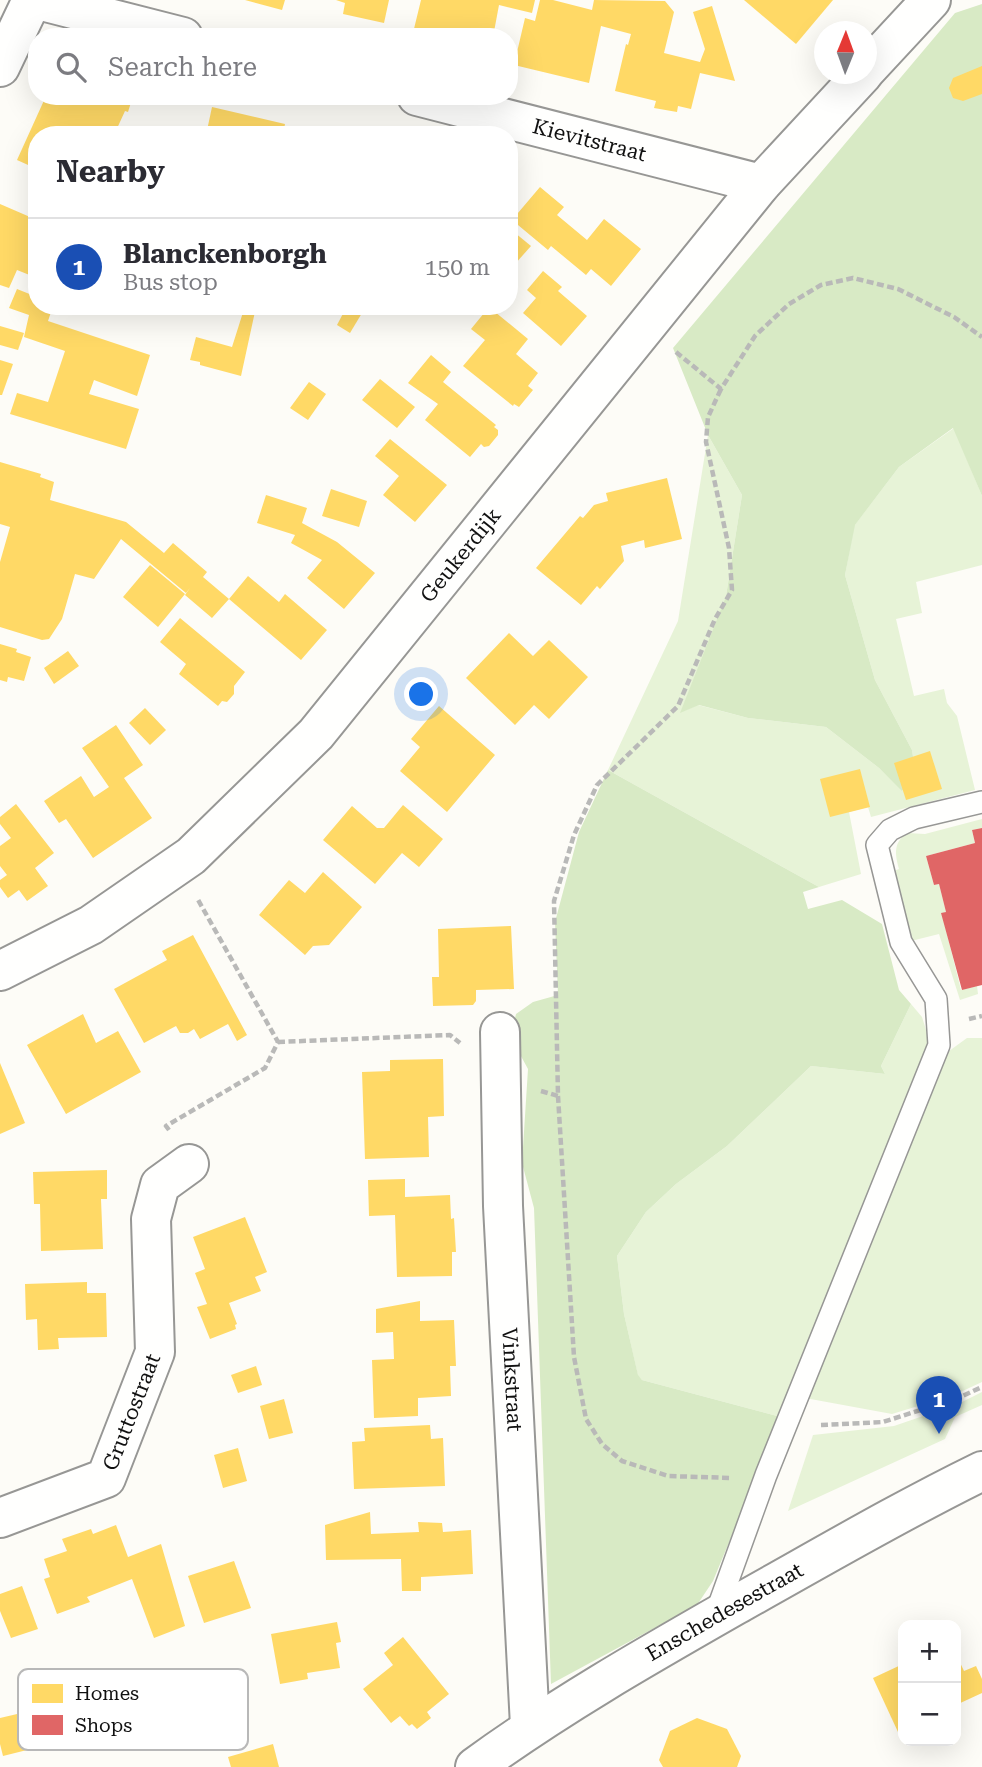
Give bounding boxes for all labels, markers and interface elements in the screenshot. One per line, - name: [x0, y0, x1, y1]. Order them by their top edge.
- north arrow: [814, 21, 877, 84]
- search box: [28, 28, 518, 105]
- icon: search: [52, 48, 90, 86]
- text: Search here: [108, 52, 257, 82]
- street label: Kievitstraat: [530, 114, 649, 166]
- text: Nearby: [56, 154, 165, 189]
- text: Blanckenborgh: [123, 239, 327, 269]
- text: 1: [73, 254, 85, 281]
- text: 150 m: [425, 254, 490, 281]
- text: Bus stop: [123, 269, 218, 296]
- street label: Geukerdijk: [415, 504, 506, 607]
- your location: [404, 677, 438, 711]
- street label: Vinkstraat: [497, 1327, 527, 1433]
- street label: Gruttostraat: [98, 1350, 165, 1474]
- pin: 1: [916, 1376, 962, 1434]
- street label: Enschedesestraat: [642, 1558, 807, 1666]
- map controls: [898, 1620, 961, 1746]
- button: +: [898, 1620, 961, 1683]
- legend: [18, 1669, 248, 1750]
- text: Homes: [75, 1682, 139, 1705]
- button: −: [898, 1683, 961, 1746]
- text: Shops: [75, 1714, 132, 1737]

